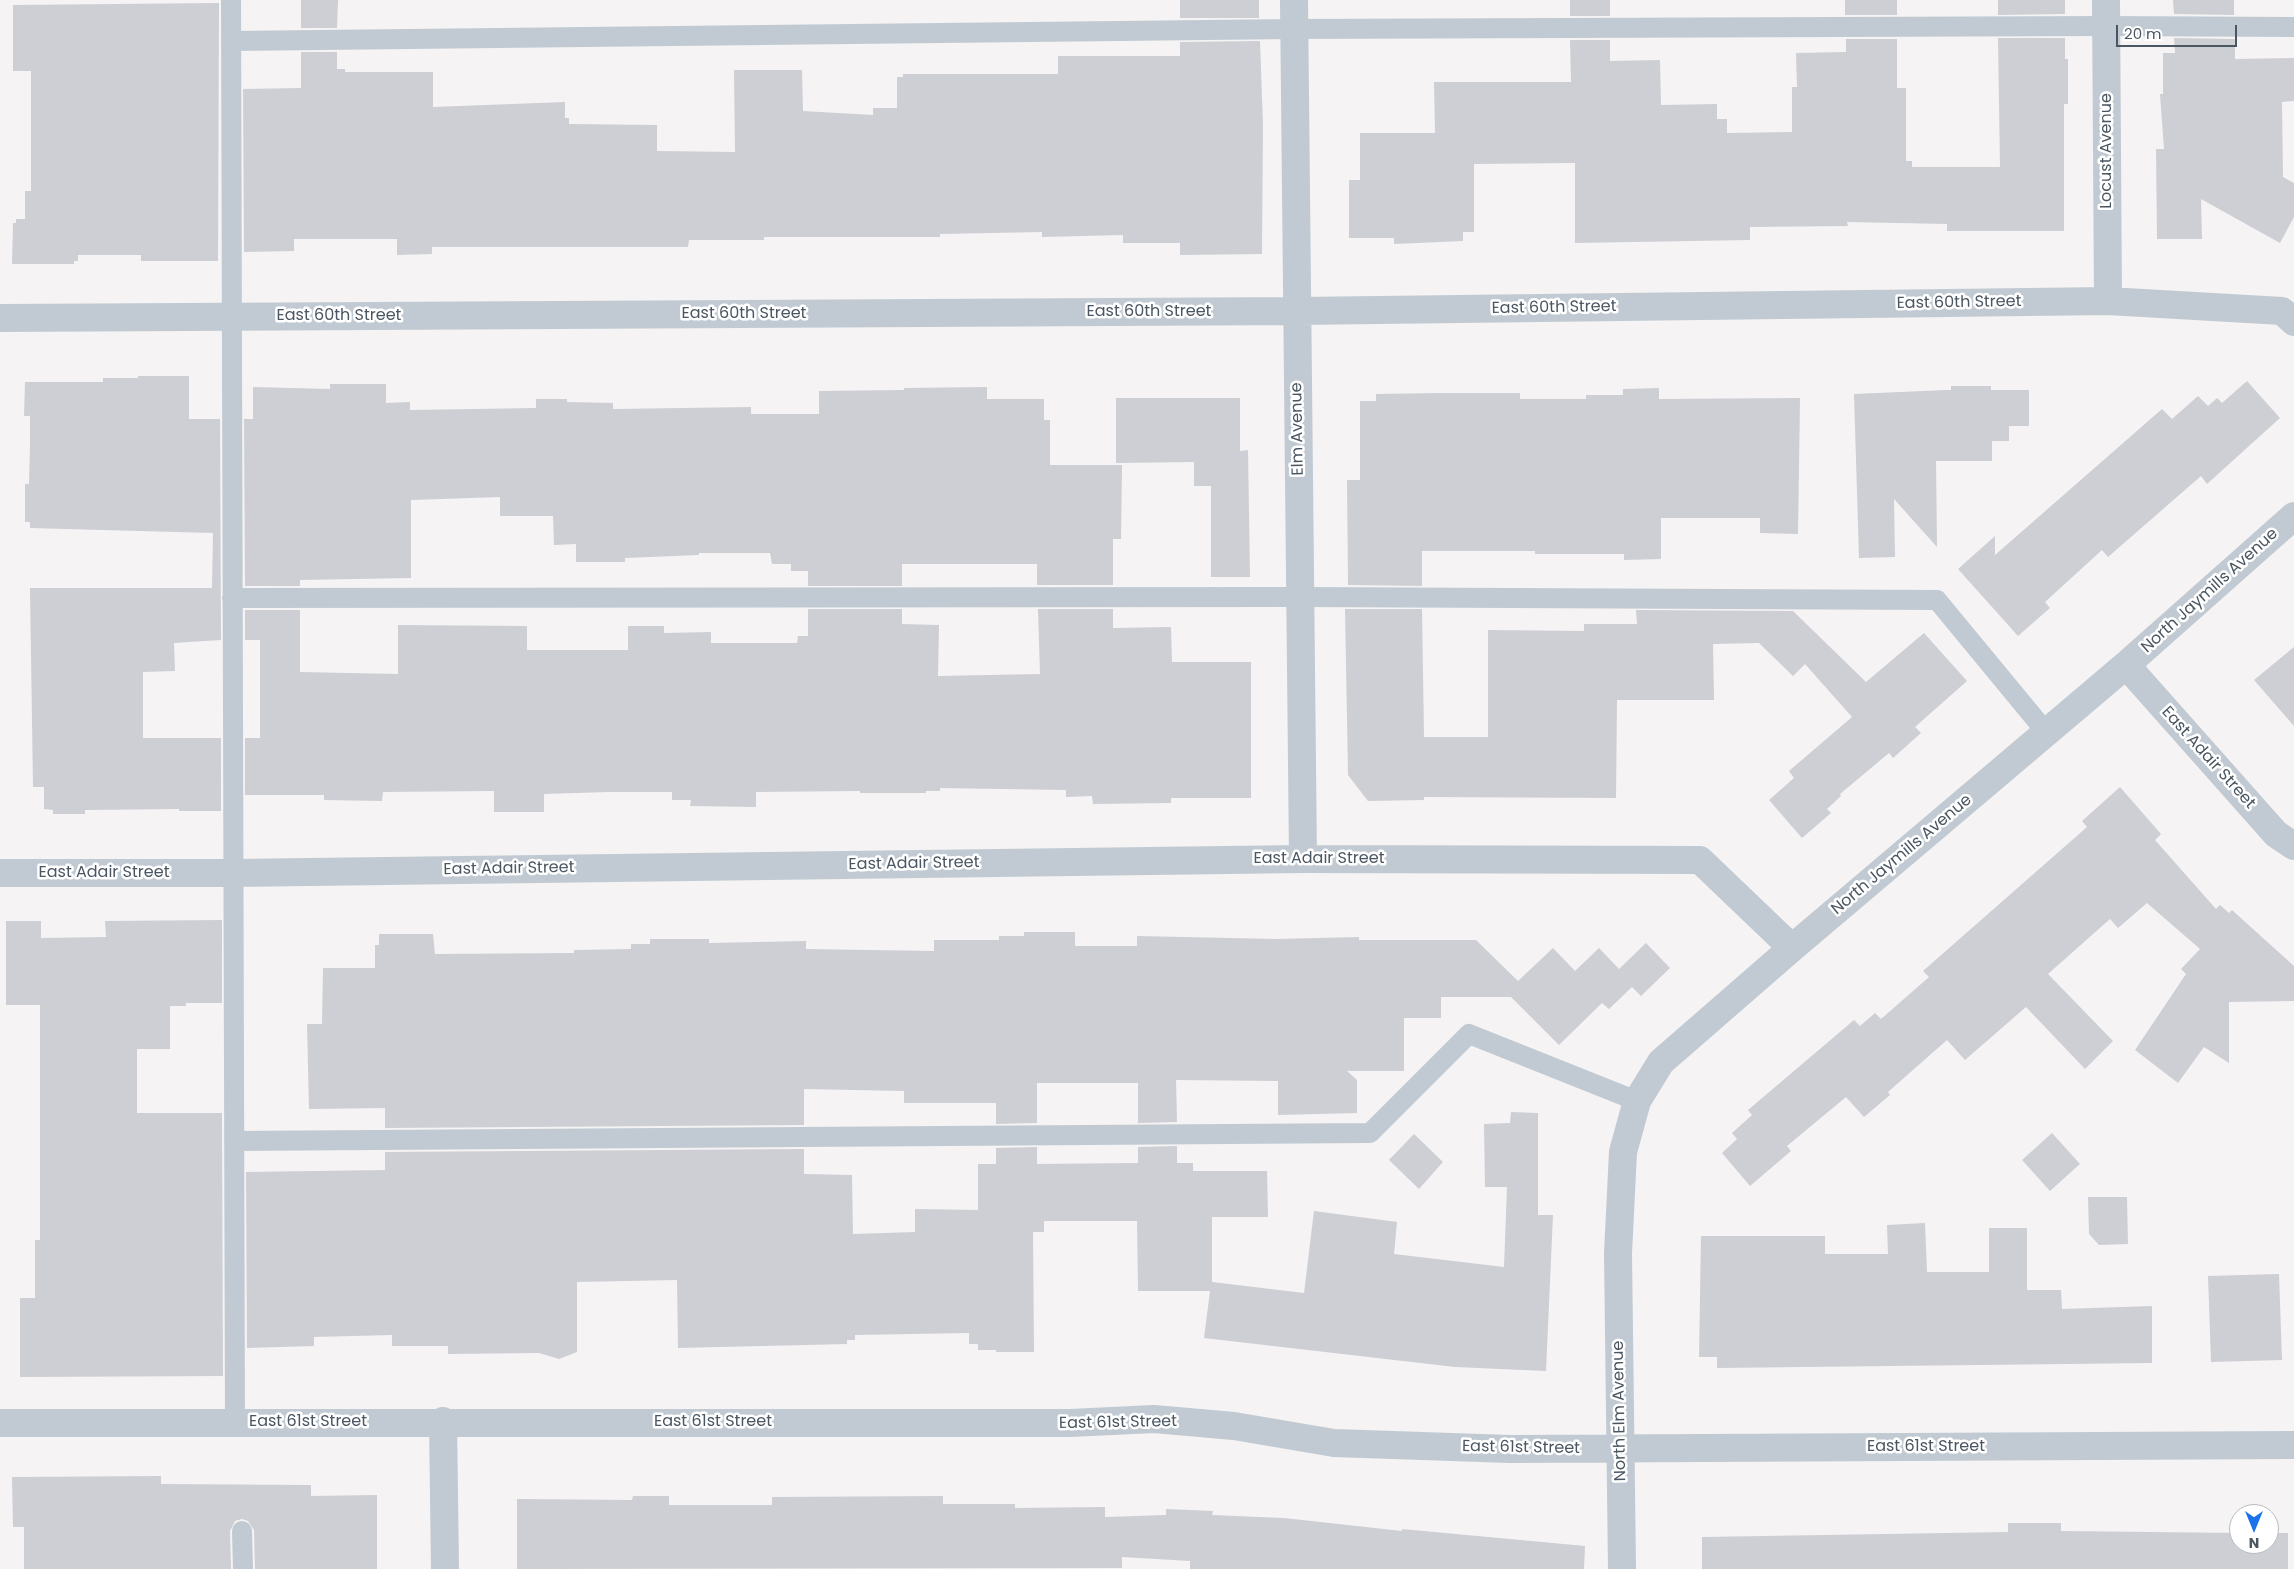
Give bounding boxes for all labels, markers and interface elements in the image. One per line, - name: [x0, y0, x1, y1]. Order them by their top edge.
- scale bar: [2119, 15, 2240, 47]
- text: 20 m: [2124, 23, 2162, 44]
- street label: Locust Avenue: [2097, 93, 2117, 209]
- street label: East 60th Street: [1896, 292, 2022, 314]
- street label: East 60th Street: [1491, 297, 1617, 319]
- street label: East 60th Street: [1087, 302, 1211, 322]
- street label: East 60th Street: [682, 304, 806, 324]
- street label: East 60th Street: [277, 306, 401, 326]
- street label: Elm Avenue: [1288, 382, 1308, 476]
- street label: North Jaymills Avenue: [2138, 525, 2282, 657]
- street label: East Adair Street: [2157, 703, 2259, 813]
- street label: North Jaymills Avenue: [1828, 791, 1976, 919]
- street label: East Adair Street: [1254, 849, 1384, 869]
- street label: East Adair Street: [848, 853, 980, 875]
- street label: East Adair Street: [443, 858, 575, 880]
- street label: East Adair Street: [39, 863, 169, 883]
- street label: North Elm Avenue: [1609, 1340, 1631, 1482]
- street label: East 61st Street: [249, 1412, 367, 1432]
- street label: East 61st Street: [654, 1412, 772, 1432]
- street label: East 61st Street: [1059, 1412, 1177, 1434]
- street label: East 61st Street: [1462, 1437, 1580, 1459]
- street label: East 61st Street: [1867, 1437, 1985, 1457]
- north arrow: [2229, 1504, 2279, 1554]
- text: N: [2249, 1533, 2259, 1553]

